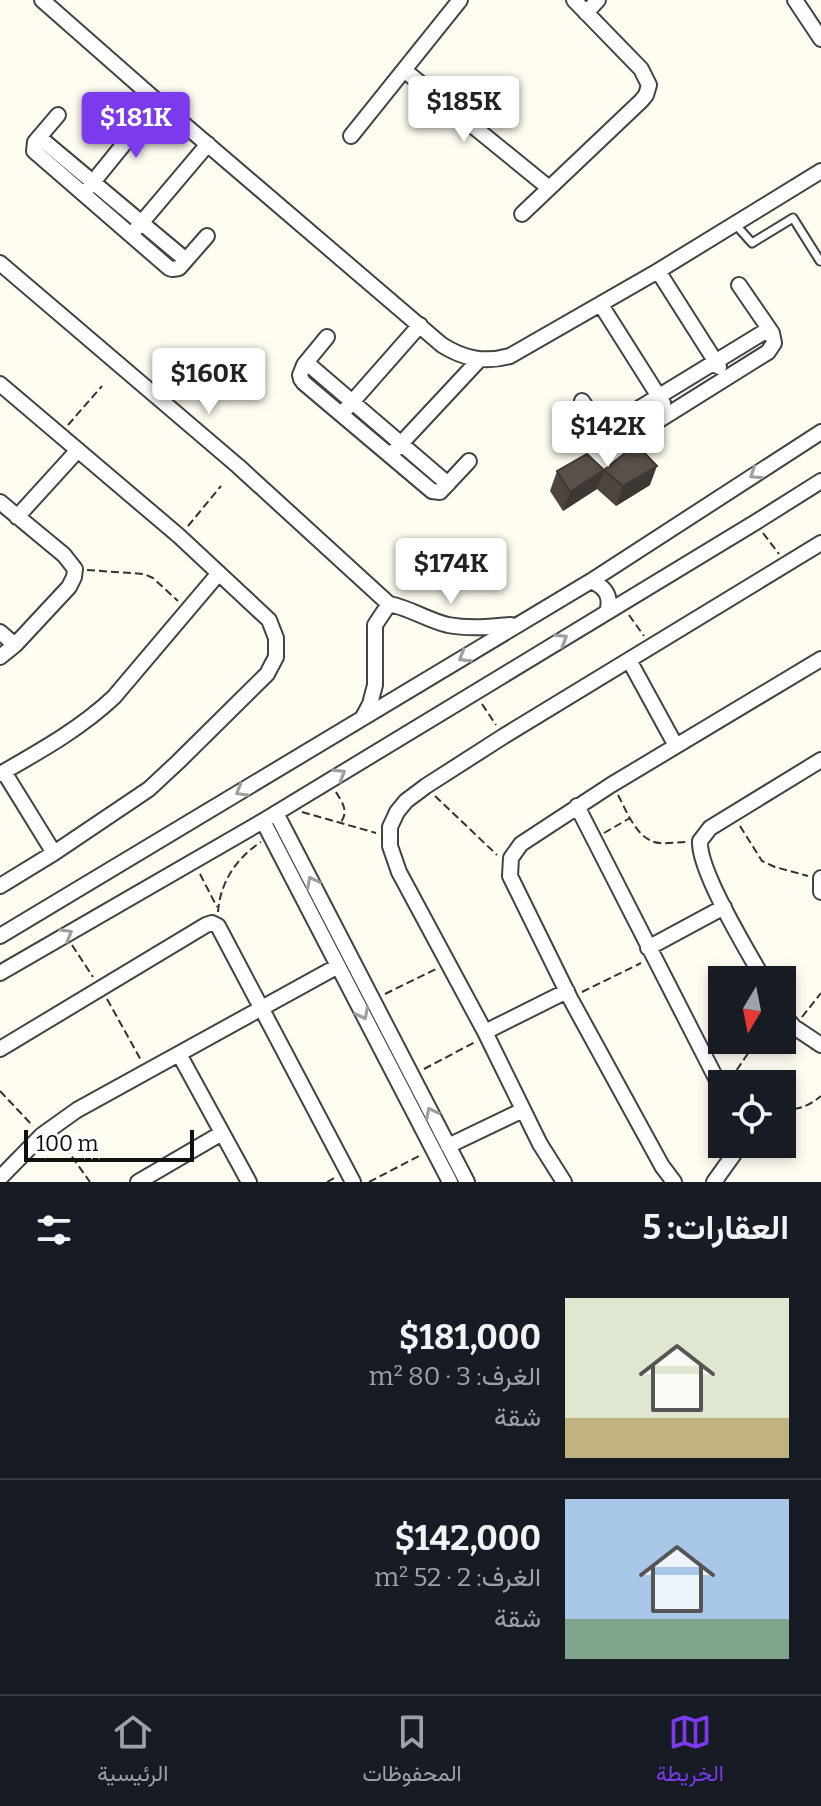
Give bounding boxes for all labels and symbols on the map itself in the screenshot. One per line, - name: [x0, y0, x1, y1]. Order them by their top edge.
- pin: $185K: [408, 76, 520, 144]
- pin: $181K: [80, 92, 192, 160]
- pin: $160K: [153, 348, 265, 416]
- pin: $142K: [552, 401, 664, 469]
- one-way arrow: [750, 465, 764, 480]
- pin: $174K: [395, 538, 507, 606]
- one-way arrow: [553, 633, 568, 649]
- one-way arrow: [458, 647, 473, 663]
- one-way arrow: [331, 768, 346, 784]
- one-way arrow: [235, 781, 250, 796]
- one-way arrow: [306, 875, 321, 890]
- one-way arrow: [58, 928, 73, 944]
- north arrow: [708, 966, 796, 1054]
- one-way arrow: [353, 1006, 369, 1021]
- one-way arrow: [425, 1106, 441, 1121]
- scale bar: [24, 1126, 194, 1162]

